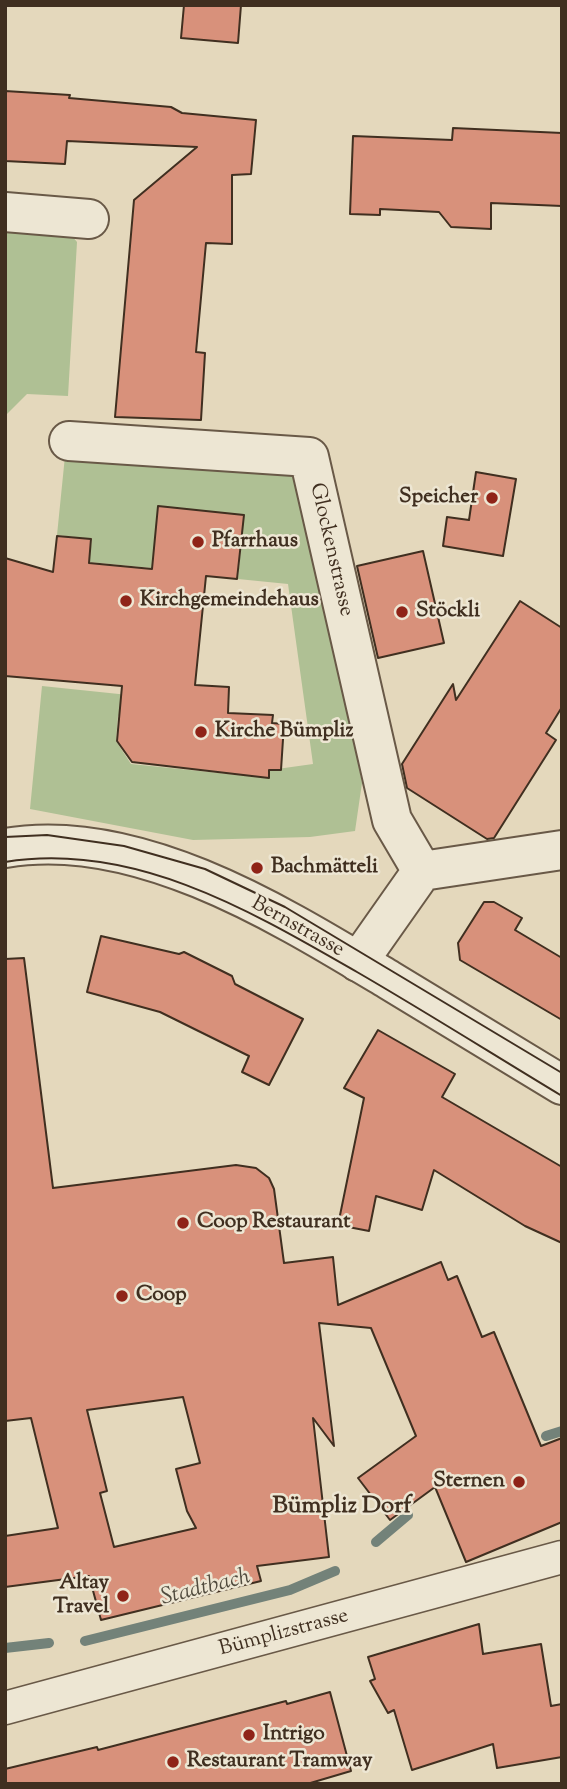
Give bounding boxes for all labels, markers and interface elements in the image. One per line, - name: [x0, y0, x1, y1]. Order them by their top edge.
- street label: Glockenstrasse: [302, 481, 358, 619]
- place label: Speicher: [399, 485, 478, 511]
- marker: Speicher: [484, 490, 500, 506]
- place label: Pfarrhaus: [212, 529, 298, 555]
- marker: Pfarrhaus: [190, 534, 206, 550]
- place label: Kirchgemeindehaus: [140, 588, 319, 614]
- marker: Kirchgemeindehaus: [118, 593, 134, 609]
- place label: Stöckli: [416, 599, 480, 625]
- marker: Stöckli: [394, 604, 410, 620]
- place label: Kirche Bümpliz: [215, 719, 353, 745]
- marker: Kirche Bümpliz: [193, 724, 209, 740]
- place label: Bachmätteli: [271, 855, 378, 881]
- marker: Bachmätteli: [249, 860, 265, 876]
- street label: Bernstrasse: [246, 892, 348, 964]
- place label: Coop Restaurant: [197, 1210, 350, 1236]
- marker: Coop Restaurant: [175, 1215, 191, 1231]
- place label: Coop: [136, 1283, 187, 1309]
- marker: Coop: [114, 1288, 130, 1304]
- place label: Sternen: [433, 1469, 505, 1495]
- marker: Sternen: [511, 1474, 527, 1490]
- district label: Bümpliz Dorf: [273, 1494, 411, 1522]
- water label: Stadtbach: [159, 1565, 253, 1613]
- place label: Altay Travel: [53, 1571, 109, 1621]
- marker: Altay Travel: [115, 1588, 131, 1604]
- street label: Bümplizstrasse: [216, 1605, 352, 1663]
- place label: Intrigo: [263, 1722, 325, 1748]
- marker: Intrigo: [241, 1727, 257, 1743]
- place label: Restaurant Tramway: [187, 1749, 372, 1775]
- marker: Restaurant Tramway: [165, 1754, 181, 1770]

